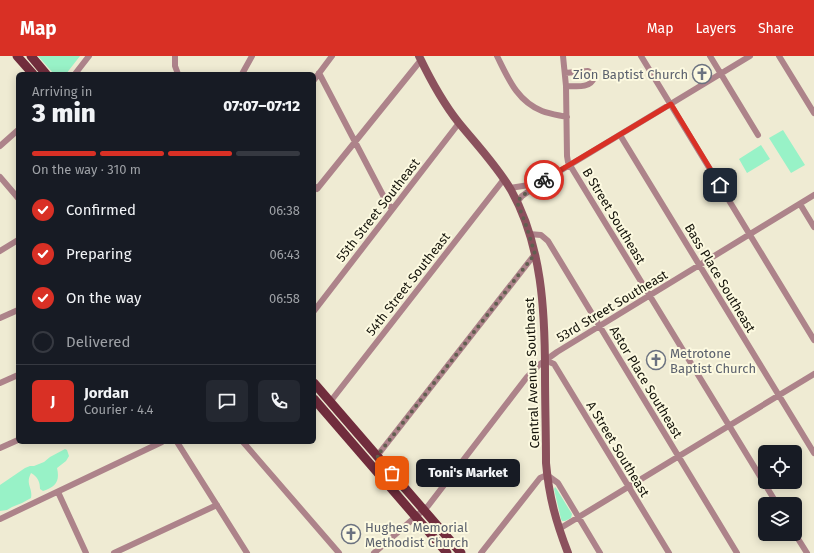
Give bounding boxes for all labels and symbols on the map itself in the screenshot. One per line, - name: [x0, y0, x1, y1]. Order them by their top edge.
- church icon: Zion Baptist Church: [691, 63, 713, 85]
- place label: Zion Baptist Church: [573, 67, 688, 82]
- street label: 55th Street Southeast: [333, 155, 423, 264]
- courier: [524, 160, 564, 200]
- street label: B Street Southeast: [579, 165, 649, 267]
- pin: [703, 168, 737, 202]
- street label: Bass Place Southeast: [682, 221, 759, 335]
- street label: 54th Street Southeast: [363, 229, 453, 339]
- street label: 53rd Street Southeast: [554, 267, 670, 345]
- street label: Central Avenue Southeast: [522, 297, 542, 449]
- street label: Astor Place Southeast: [607, 323, 686, 441]
- place label: Metrotone Baptist Church: [670, 346, 756, 376]
- church icon: Metrotone Baptist Church: [645, 349, 667, 371]
- street label: A Street Southeast: [584, 398, 653, 500]
- pin: [375, 456, 409, 490]
- callout: Toni's Market: [416, 459, 520, 487]
- place label: Hughes Memorial Methodist Church: [365, 520, 469, 550]
- church icon: Hughes Memorial Methodist Church: [340, 523, 362, 545]

